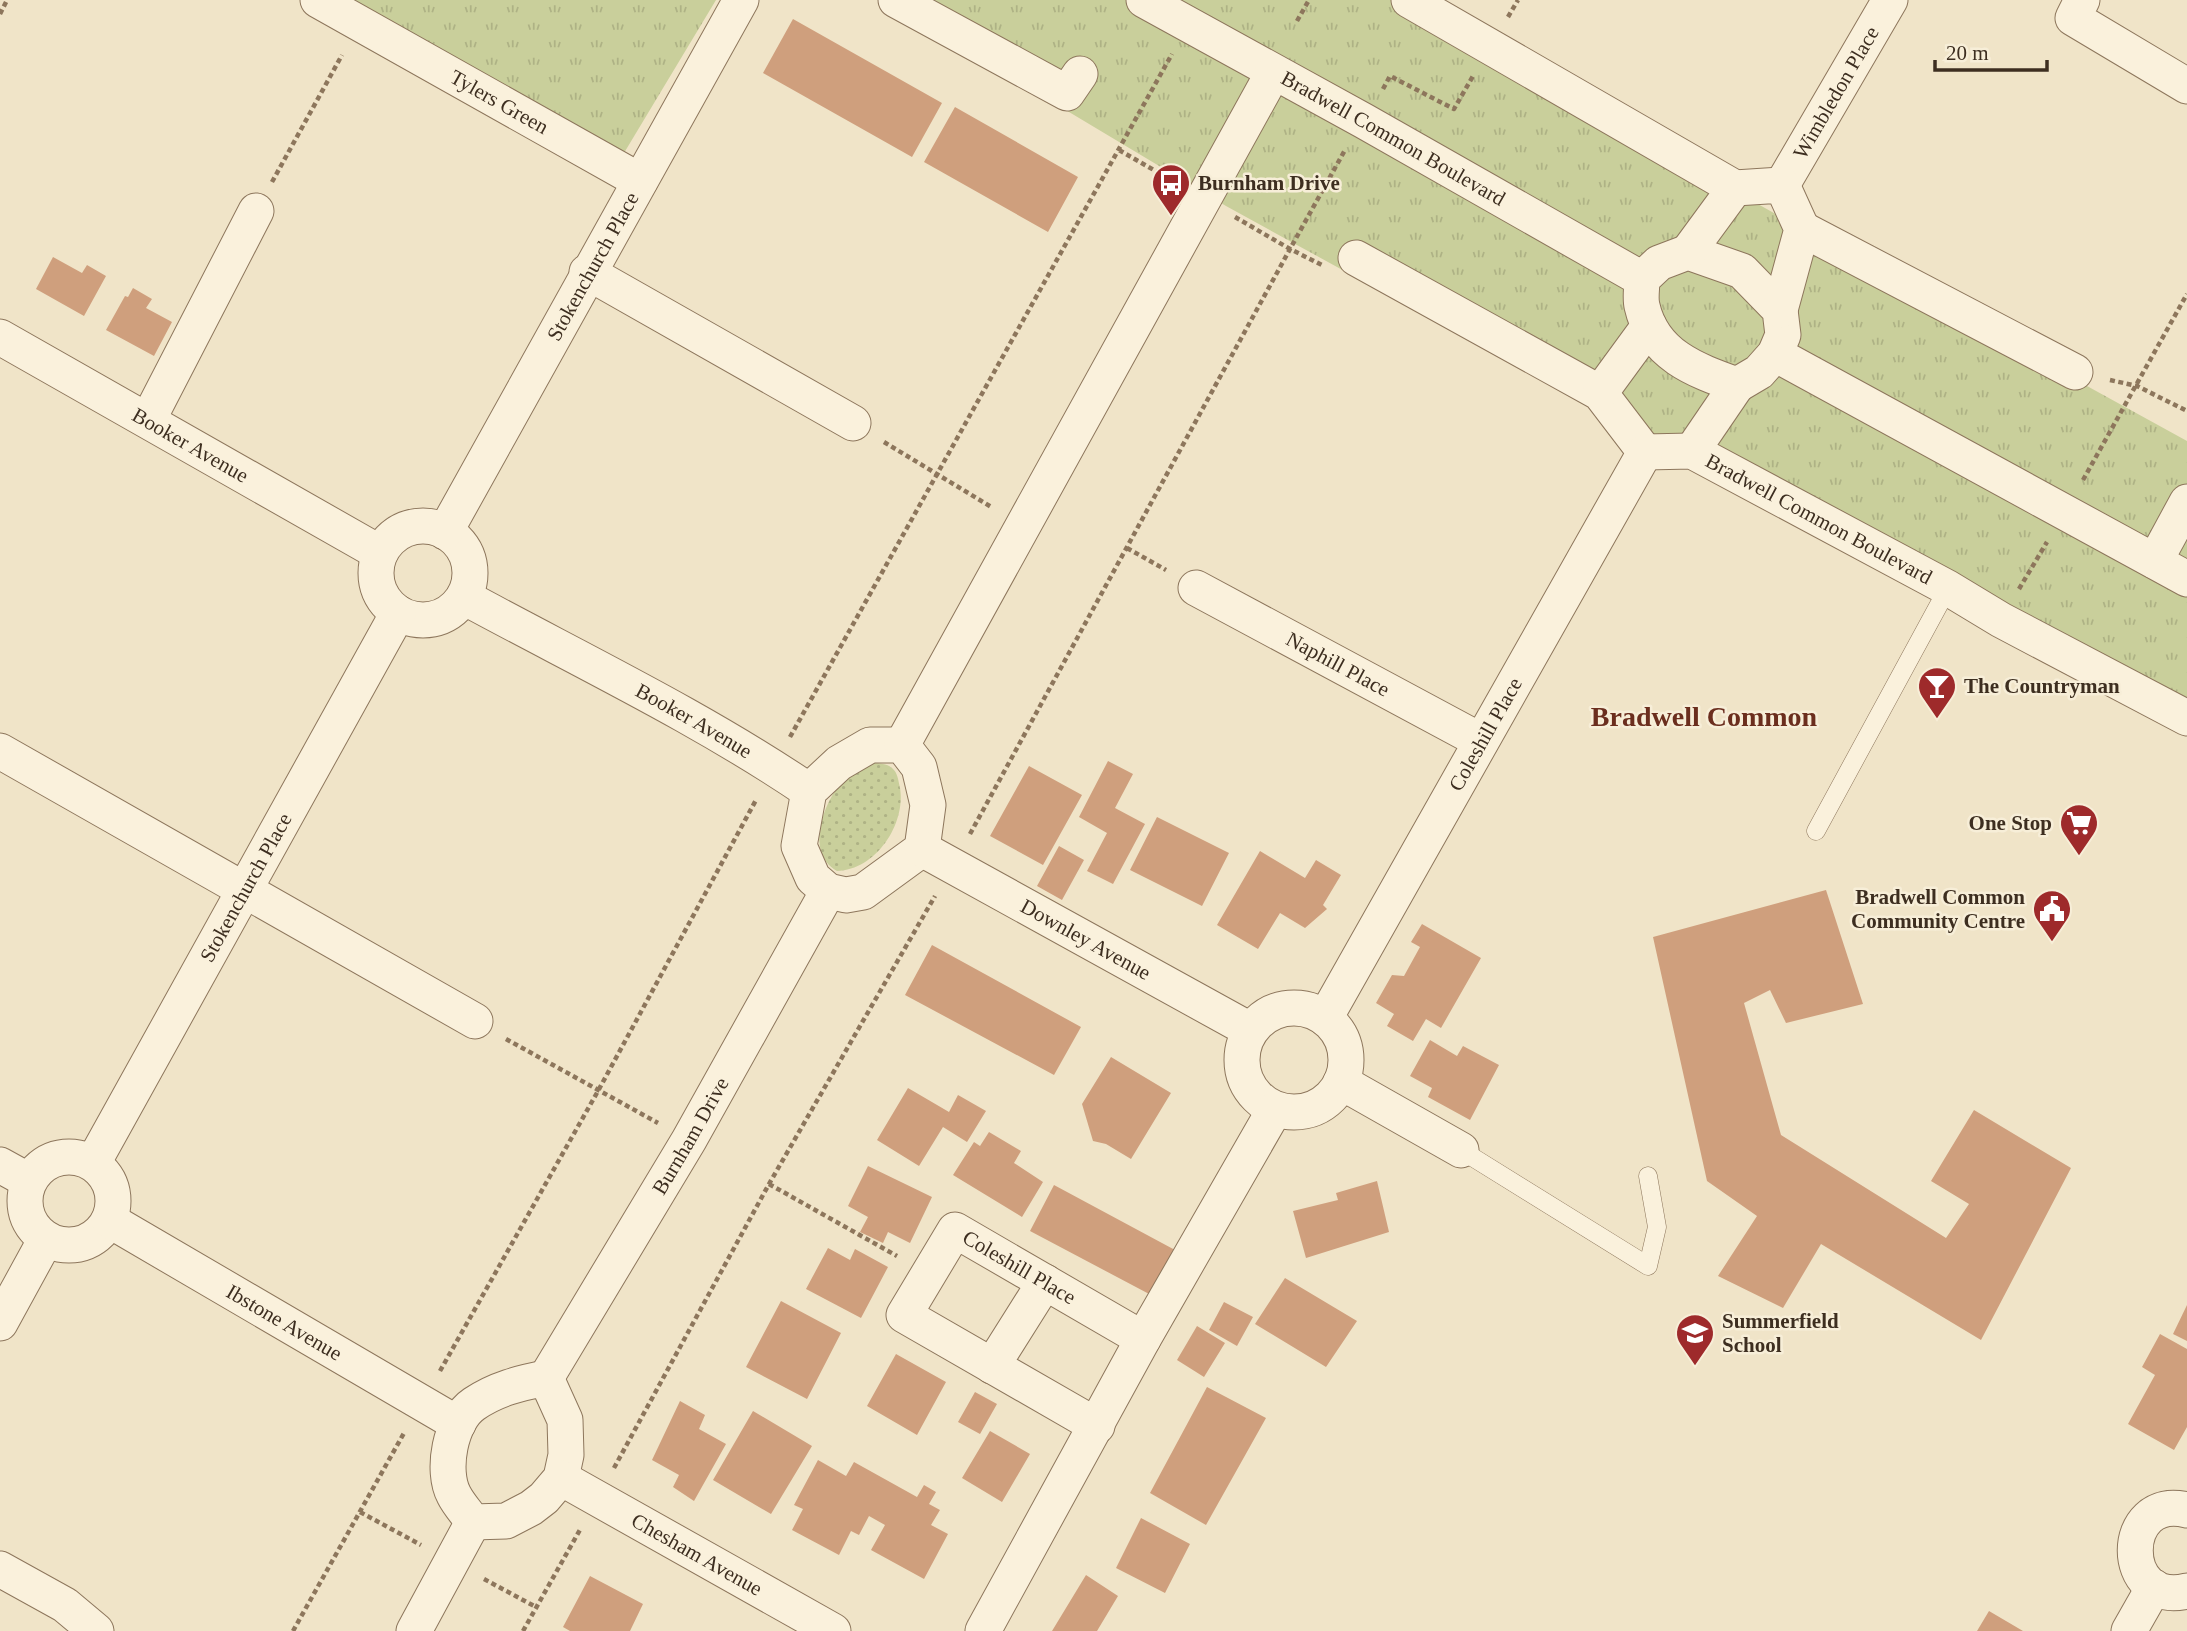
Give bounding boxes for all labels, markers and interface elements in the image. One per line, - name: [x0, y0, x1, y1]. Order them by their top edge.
- street label: Wimbledon Place: [1788, 22, 1884, 163]
- scale bar: [1935, 28, 2047, 72]
- text: 20 m: [1946, 41, 1989, 65]
- street label: Tylers Green: [446, 65, 553, 139]
- street label: Bradwell Common Boulevard: [1277, 66, 1510, 211]
- bus stop icon: Burnham Drive: [1150, 162, 1192, 217]
- place label: Burnham Drive: [1198, 171, 1340, 195]
- street label: Stokenchurch Place: [542, 188, 644, 345]
- street label: Booker Avenue: [128, 403, 253, 488]
- street label: Bradwell Common Boulevard: [1702, 449, 1937, 590]
- street label: Naphill Place: [1282, 627, 1394, 702]
- bar icon: The Countryman: [1916, 665, 1958, 720]
- street label: Coleshill Place: [1444, 673, 1527, 795]
- place label: The Countryman: [1964, 674, 2120, 698]
- street label: Booker Avenue: [632, 678, 756, 763]
- district label: Bradwell Common: [1591, 701, 1818, 732]
- supermarket icon: One Stop: [2058, 802, 2100, 857]
- street label: Stokenchurch Place: [195, 809, 297, 966]
- place label: One Stop: [1969, 811, 2052, 835]
- place label: Bradwell Common Community Centre: [1851, 885, 2025, 933]
- public building icon: Bradwell Common Community Centre: [2031, 888, 2073, 943]
- street label: Downley Avenue: [1017, 894, 1155, 985]
- street label: Burnham Drive: [647, 1073, 734, 1199]
- street label: Coleshill Place: [958, 1225, 1080, 1309]
- street label: Ibstone Avenue: [222, 1279, 346, 1366]
- place label: Summerfield School: [1722, 1309, 1839, 1357]
- school or university icon: Summerfield School: [1674, 1312, 1716, 1367]
- street label: Chesham Avenue: [627, 1508, 767, 1601]

